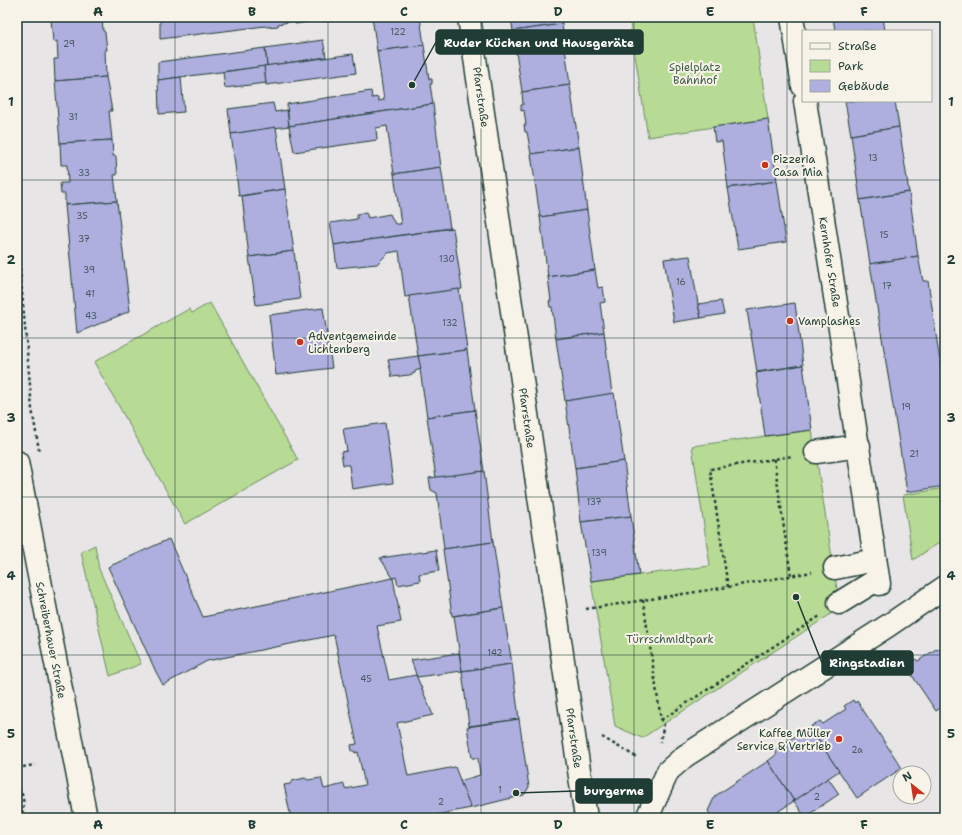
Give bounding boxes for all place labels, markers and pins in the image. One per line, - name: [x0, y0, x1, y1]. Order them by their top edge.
- callout: Ruder Küchen und Hausgeräte: [436, 30, 643, 54]
- place label: Pizzeria Casa Mia: [773, 152, 823, 180]
- marker: Pizzeria Casa Mia: [760, 160, 770, 170]
- place label: Vamplashes: [798, 314, 861, 329]
- marker: Vamplashes: [785, 316, 795, 326]
- place label: Adventgemeinde Lichtenberg: [308, 329, 397, 357]
- marker: Adventgemeinde Lichtenberg: [295, 337, 305, 347]
- callout: Ringstadien: [822, 651, 913, 675]
- place label: Kaffee Müller Service & Vertrieb: [737, 726, 831, 754]
- marker: Kaffee Müller Service & Vertrieb: [834, 734, 844, 744]
- callout: burgerme: [576, 779, 652, 803]

